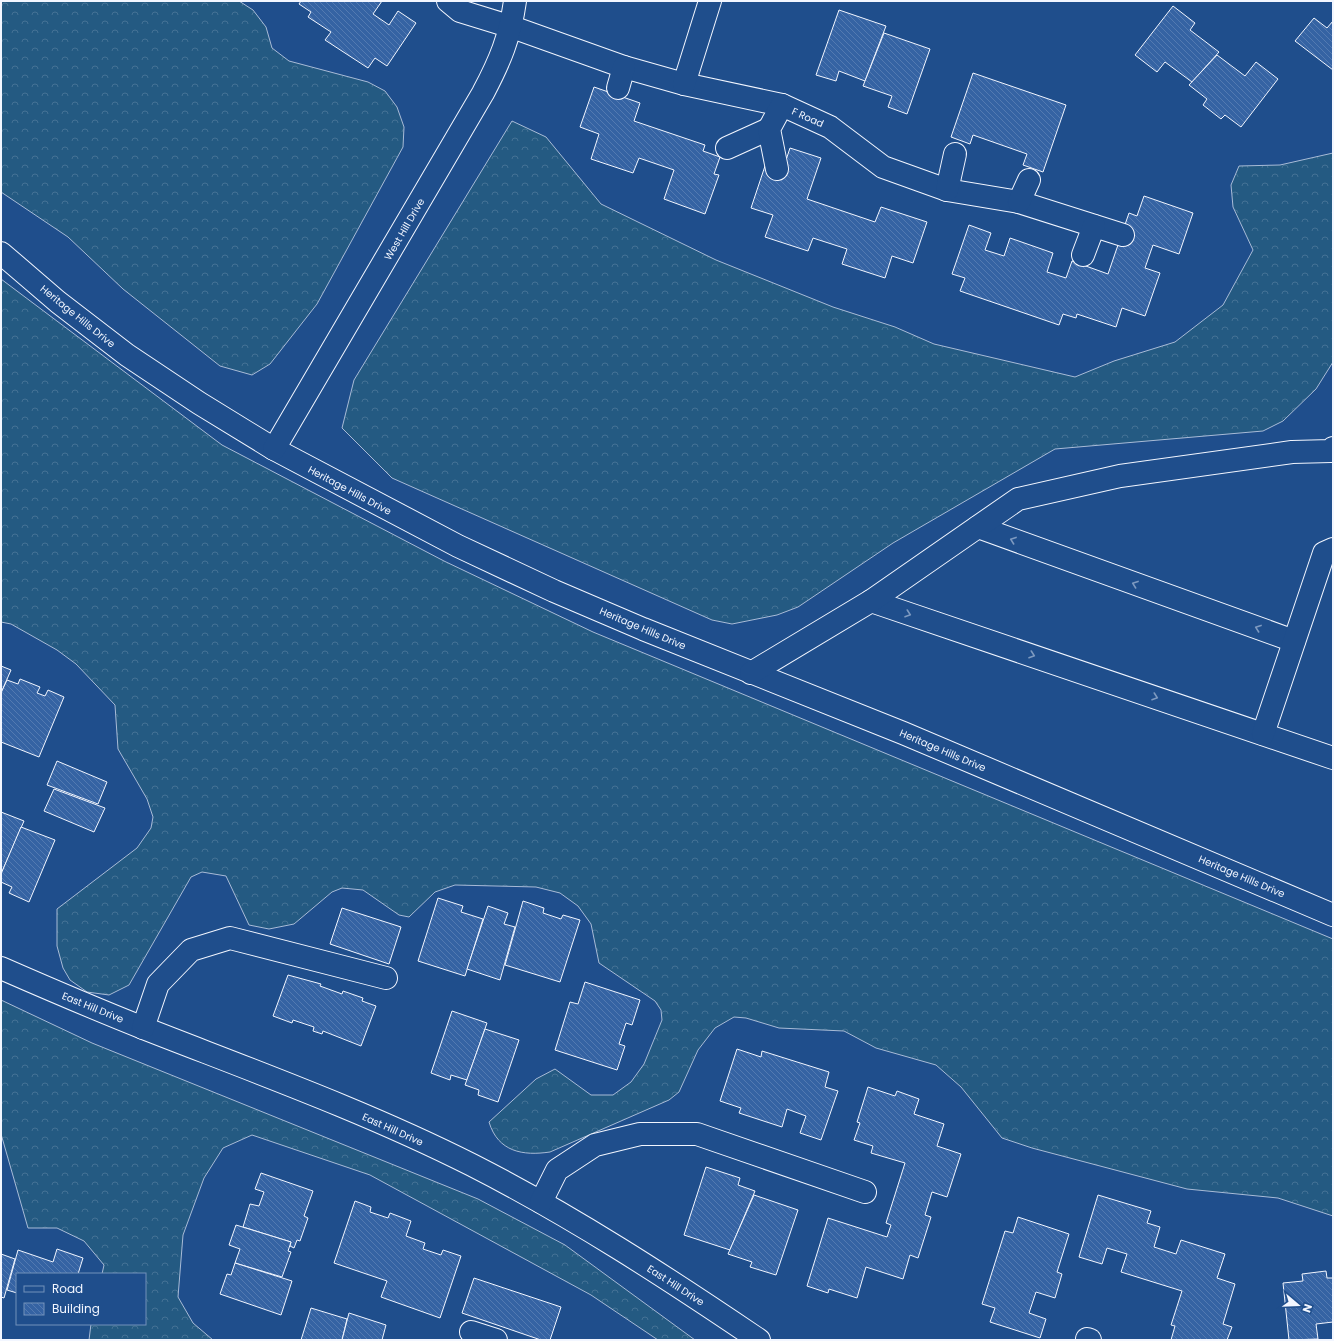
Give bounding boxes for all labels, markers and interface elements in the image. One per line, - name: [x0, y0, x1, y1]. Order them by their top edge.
- street label: F Road: [789, 104, 826, 131]
- street label: West Hill Drive: [381, 195, 428, 263]
- street label: Heritage Hills Drive: [37, 281, 118, 351]
- street label: Heritage Hills Drive: [305, 462, 394, 519]
- one-way arrow: [1009, 536, 1016, 545]
- one-way arrow: [1132, 580, 1139, 588]
- street label: Heritage Hills Drive: [597, 603, 688, 653]
- one-way arrow: [905, 609, 912, 618]
- one-way arrow: [1254, 624, 1261, 632]
- one-way arrow: [1028, 651, 1035, 659]
- one-way arrow: [1151, 692, 1158, 701]
- street label: Heritage Hills Drive: [897, 725, 988, 775]
- street label: Heritage Hills Drive: [1196, 851, 1287, 901]
- street label: East Hill Drive: [60, 988, 126, 1027]
- street label: East Hill Drive: [360, 1109, 426, 1150]
- street label: East Hill Drive: [644, 1261, 707, 1310]
- legend: [16, 1273, 146, 1325]
- text: Road: [52, 1280, 83, 1297]
- north arrow: [1278, 1285, 1318, 1325]
- text: Building: [52, 1300, 100, 1317]
- text: N: [1299, 1302, 1316, 1315]

